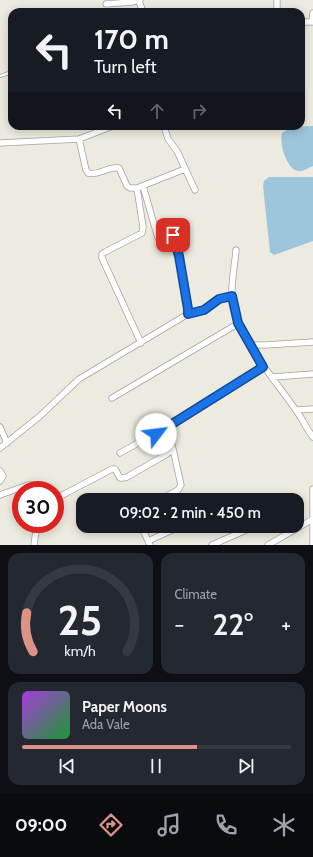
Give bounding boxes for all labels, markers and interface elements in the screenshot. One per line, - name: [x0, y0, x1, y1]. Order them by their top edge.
- text: 170 m: [94, 22, 169, 56]
- icon: left: [28, 24, 80, 76]
- text: Turn left: [94, 56, 157, 78]
- icon: left: [104, 100, 126, 122]
- icon: ahead: [146, 100, 168, 122]
- icon: right: [188, 100, 210, 122]
- pin: [156, 218, 190, 252]
- icon: arrive: [162, 224, 184, 246]
- position arrow: [135, 413, 177, 455]
- speed limit sign: 30: [12, 481, 64, 533]
- text: 09:02 · 2 min · 450 m: [119, 504, 261, 522]
- text: Climate: [175, 586, 217, 602]
- text: 25: [58, 594, 102, 644]
- text: 22°: [213, 606, 253, 643]
- text: −: [175, 611, 184, 638]
- text: +: [281, 611, 291, 638]
- text: km/h: [65, 641, 96, 659]
- text: Paper Moons: [82, 698, 167, 716]
- text: Ada Vale: [82, 716, 130, 732]
- icon: previous: [56, 755, 78, 777]
- icon: pause: [145, 755, 167, 777]
- icon: next: [235, 755, 257, 777]
- icon: directions: [97, 811, 125, 839]
- icon: music: [155, 811, 183, 839]
- icon: phone: [212, 811, 240, 839]
- icon: climate: [270, 811, 298, 839]
- text: 09:00: [15, 814, 67, 836]

